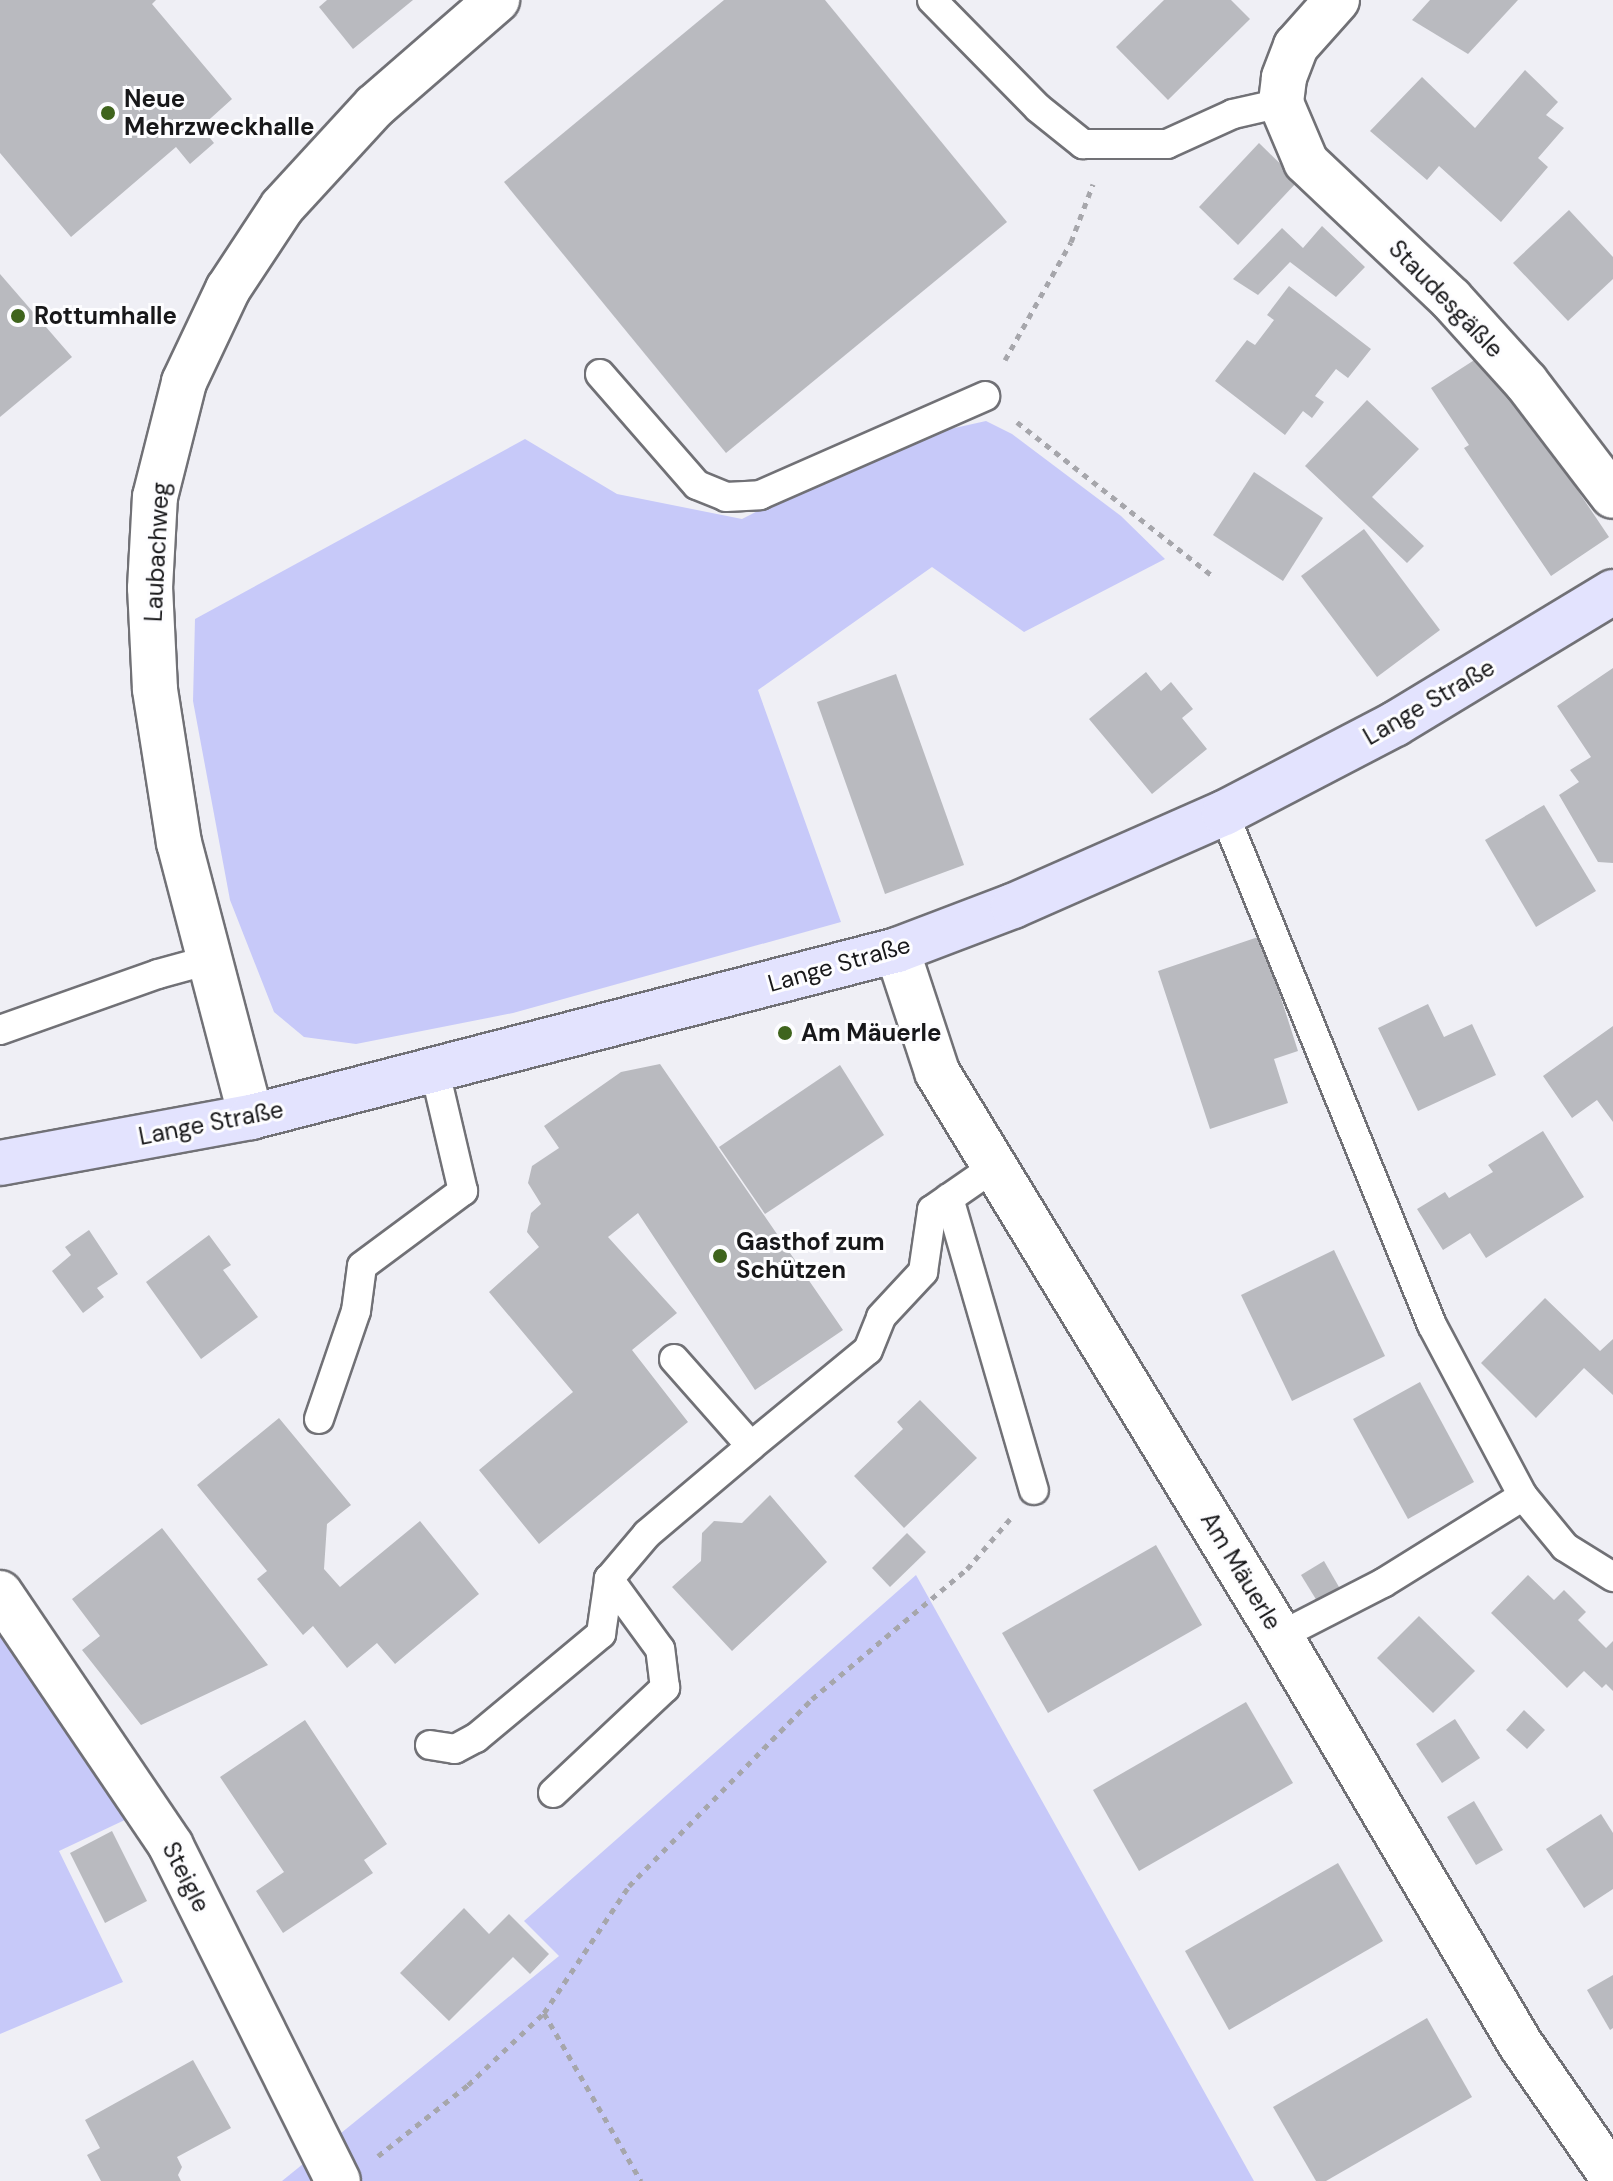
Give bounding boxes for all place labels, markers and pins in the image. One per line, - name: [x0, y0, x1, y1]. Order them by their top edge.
- place label: Neue Mehrzweckhalle: [124, 85, 314, 141]
- marker: Neue Mehrzweckhalle: [99, 104, 117, 122]
- place label: Rottumhalle: [34, 302, 177, 330]
- marker: Rottumhalle: [9, 307, 27, 325]
- place label: Am Mäuerle: [801, 1019, 941, 1047]
- marker: Am Mäuerle: [776, 1024, 794, 1042]
- place label: Gasthof zum Schützen: [736, 1228, 885, 1284]
- marker: Gasthof zum Schützen: [711, 1247, 729, 1265]

